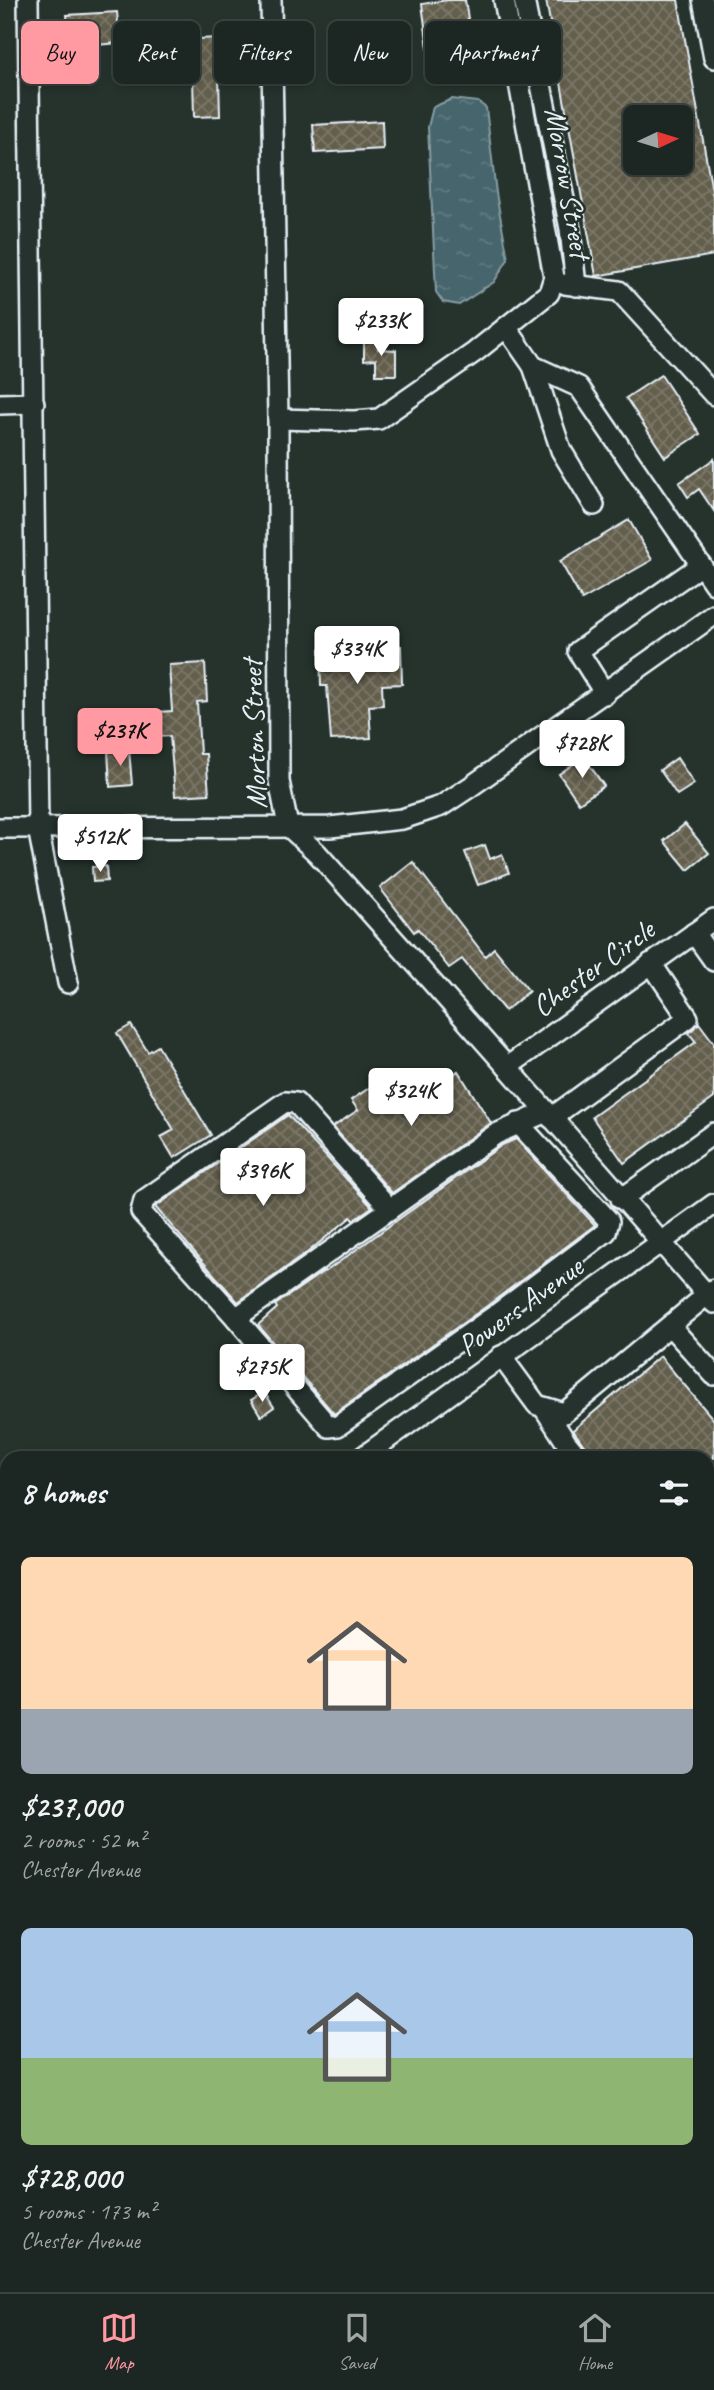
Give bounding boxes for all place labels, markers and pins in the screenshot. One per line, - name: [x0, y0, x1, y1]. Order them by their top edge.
- pin: $233K: [332, 298, 430, 358]
- pin: $334K: [308, 626, 406, 686]
- pin: $237K: [71, 708, 169, 768]
- pin: $728K: [533, 720, 631, 780]
- pin: $512K: [51, 814, 149, 874]
- pin: $324K: [362, 1068, 460, 1128]
- pin: $396K: [214, 1148, 312, 1208]
- pin: $275K: [213, 1344, 311, 1404]

